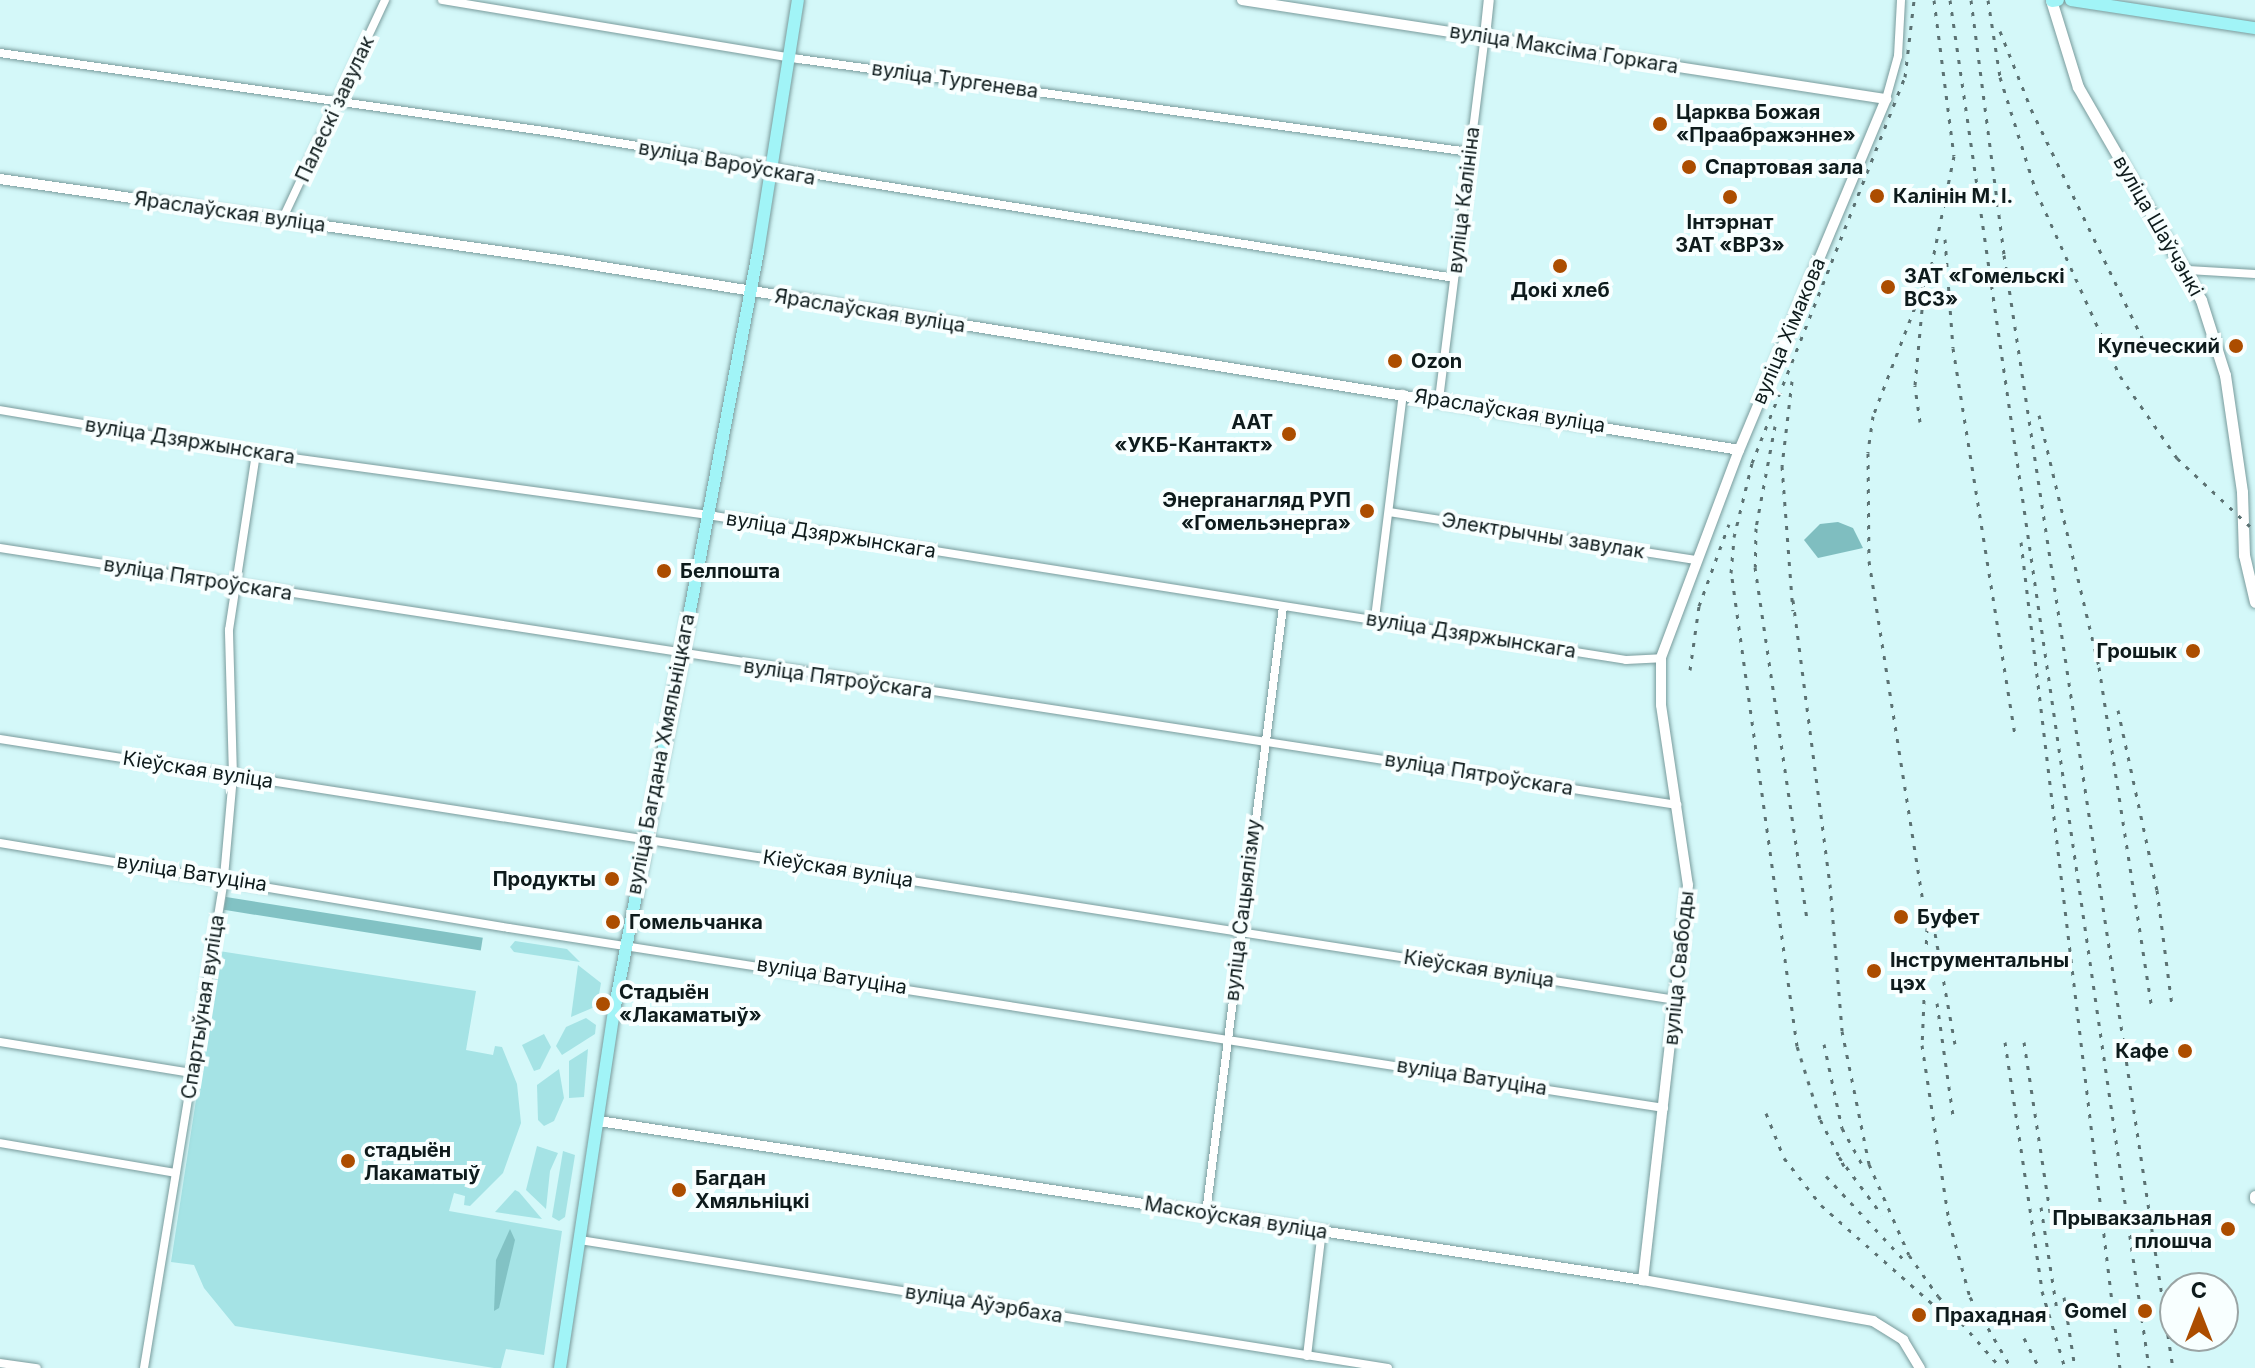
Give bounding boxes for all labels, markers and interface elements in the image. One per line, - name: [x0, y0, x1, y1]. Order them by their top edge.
- street label: вуліца Максіма Горкага: [1448, 19, 1680, 79]
- street label: Палескі завулак: [291, 32, 379, 186]
- street label: вуліца Тургенева: [870, 56, 1040, 104]
- place label: Царква Божая «Праабражэнне»: [1676, 100, 1856, 147]
- marker: Царква Божая «Праабражэнне»: [1651, 115, 1669, 133]
- street label: вуліца Калініна: [1443, 125, 1485, 275]
- street label: вуліца Вароўскага: [637, 136, 817, 190]
- street label: вуліца Шаўчэнкі: [2108, 151, 2208, 301]
- place label: Спартовая зала: [1705, 155, 1863, 179]
- marker: Спартовая зала: [1680, 158, 1698, 176]
- place label: Калінін М. І.: [1893, 184, 2014, 208]
- street label: Яраслаўская вуліца: [133, 187, 327, 237]
- marker: Калінін М. І.: [1868, 187, 1886, 205]
- marker: Інтэрнат ЗАТ «ВРЗ»: [1721, 188, 1739, 206]
- place label: Інтэрнат ЗАТ «ВРЗ»: [1675, 210, 1785, 257]
- street label: вуліца Хімакова: [1747, 254, 1831, 408]
- marker: Докі хлеб: [1551, 257, 1569, 275]
- place label: ЗАТ «Гомельскі ВСЗ»: [1904, 264, 2065, 311]
- place label: Докі хлеб: [1510, 278, 1610, 302]
- marker: ЗАТ «Гомельскі ВСЗ»: [1879, 278, 1897, 296]
- street label: Яраслаўская вуліца: [773, 284, 967, 338]
- place label: Купеческий: [2098, 334, 2220, 358]
- marker: Купеческий: [2227, 337, 2245, 355]
- place label: Ozon: [1411, 349, 1462, 373]
- marker: Ozon: [1386, 352, 1404, 370]
- street label: Яраслаўская вуліца: [1413, 384, 1607, 438]
- place label: ААТ «УКБ-Кантакт»: [1114, 410, 1273, 457]
- street label: вуліца Дзяржынскага: [83, 413, 297, 469]
- marker: ААТ «УКБ-Кантакт»: [1280, 425, 1298, 443]
- place label: Энерганагляд РУП «Гомельэнерга»: [1162, 488, 1351, 535]
- marker: Энерганагляд РУП «Гомельэнерга»: [1358, 502, 1376, 520]
- street label: вуліца Дзяржынскага: [724, 507, 938, 563]
- street label: Электрычны завулак: [1440, 508, 1646, 564]
- street label: вуліца Пятроўскага: [102, 552, 294, 606]
- place label: Белпошта: [680, 559, 780, 583]
- marker: Белпошта: [655, 562, 673, 580]
- street label: вуліца Дзяржынскага: [1364, 607, 1578, 663]
- street label: вуліца Багдана Хмяльніцкага: [622, 612, 700, 896]
- place label: Грошык: [2097, 639, 2177, 663]
- marker: Грошык: [2184, 642, 2202, 660]
- street label: вуліца Пятроўскага: [742, 654, 934, 704]
- street label: Кіеўская вуліца: [121, 746, 275, 794]
- street label: вуліца Пятроўскага: [1383, 747, 1575, 801]
- street label: вуліца Сацыялізму: [1220, 818, 1266, 1002]
- street label: Кіеўская вуліца: [761, 845, 915, 893]
- street label: вуліца Ватуціна: [115, 849, 269, 897]
- place label: Продукты: [493, 867, 596, 891]
- marker: Продукты: [603, 870, 621, 888]
- street label: вуліца Свабоды: [1659, 890, 1699, 1046]
- place label: Буфет: [1917, 905, 1979, 929]
- marker: Буфет: [1892, 908, 1910, 926]
- place label: Гомельчанка: [629, 910, 763, 934]
- street label: Спартыўная вуліца: [177, 913, 229, 1101]
- marker: Гомельчанка: [604, 913, 622, 931]
- street label: Кіеўская вуліца: [1402, 945, 1556, 993]
- place label: Інструментальны цэх: [1890, 948, 2069, 995]
- street label: вуліца Ватуціна: [755, 952, 909, 1000]
- marker: Інструментальны цэх: [1865, 962, 1883, 980]
- place label: Стадыён «Лакаматыў»: [619, 980, 762, 1027]
- marker: Стадыён «Лакаматыў»: [594, 995, 612, 1013]
- place label: Кафе: [2115, 1039, 2169, 1063]
- marker: Кафе: [2176, 1042, 2194, 1060]
- street label: вуліца Ватуціна: [1395, 1053, 1549, 1101]
- place label: стадыён Лакаматыў: [364, 1138, 480, 1185]
- marker: стадыён Лакаматыў: [339, 1152, 357, 1170]
- place label: Багдан Хмяльніцкі: [695, 1166, 810, 1213]
- marker: Багдан Хмяльніцкі: [670, 1181, 688, 1199]
- street label: Маскоўская вуліца: [1143, 1192, 1329, 1244]
- place label: Прывакзальная плошча: [2052, 1206, 2212, 1253]
- marker: Прывакзальная плошча: [2219, 1220, 2237, 1238]
- north arrow: [2159, 1272, 2239, 1352]
- text: С: [2191, 1277, 2207, 1303]
- street label: вуліца Аўэрбаха: [903, 1280, 1065, 1328]
- place label: Gomel: [2064, 1299, 2127, 1323]
- marker: Gomel: [2134, 1300, 2156, 1322]
- place label: Прахадная: [1935, 1303, 2047, 1327]
- marker: Прахадная: [1910, 1306, 1928, 1324]

